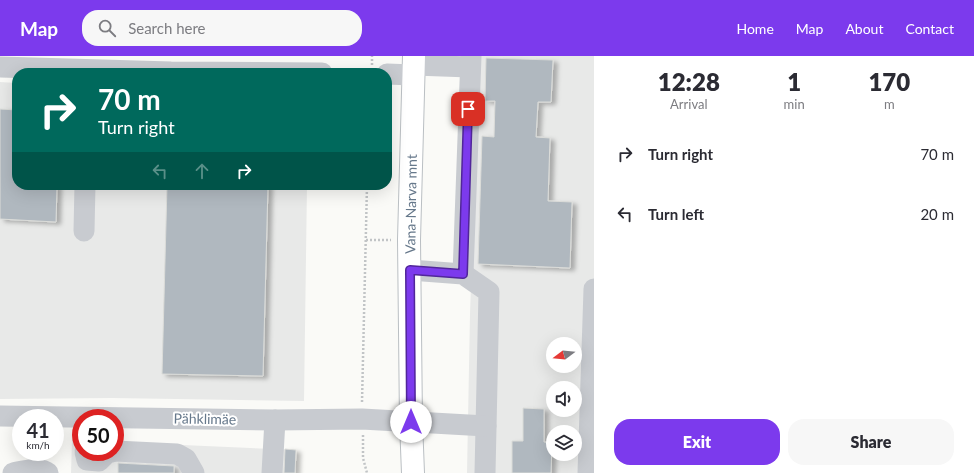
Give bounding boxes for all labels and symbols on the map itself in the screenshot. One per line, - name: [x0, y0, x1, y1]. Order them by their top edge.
- pin: [451, 92, 485, 126]
- street label: Vana-Narva mnt: [401, 154, 420, 254]
- north arrow: [546, 337, 582, 373]
- position arrow: [390, 401, 432, 443]
- speed limit sign: 50: [72, 409, 124, 461]
- street label: Pähklimäe: [174, 409, 236, 428]

